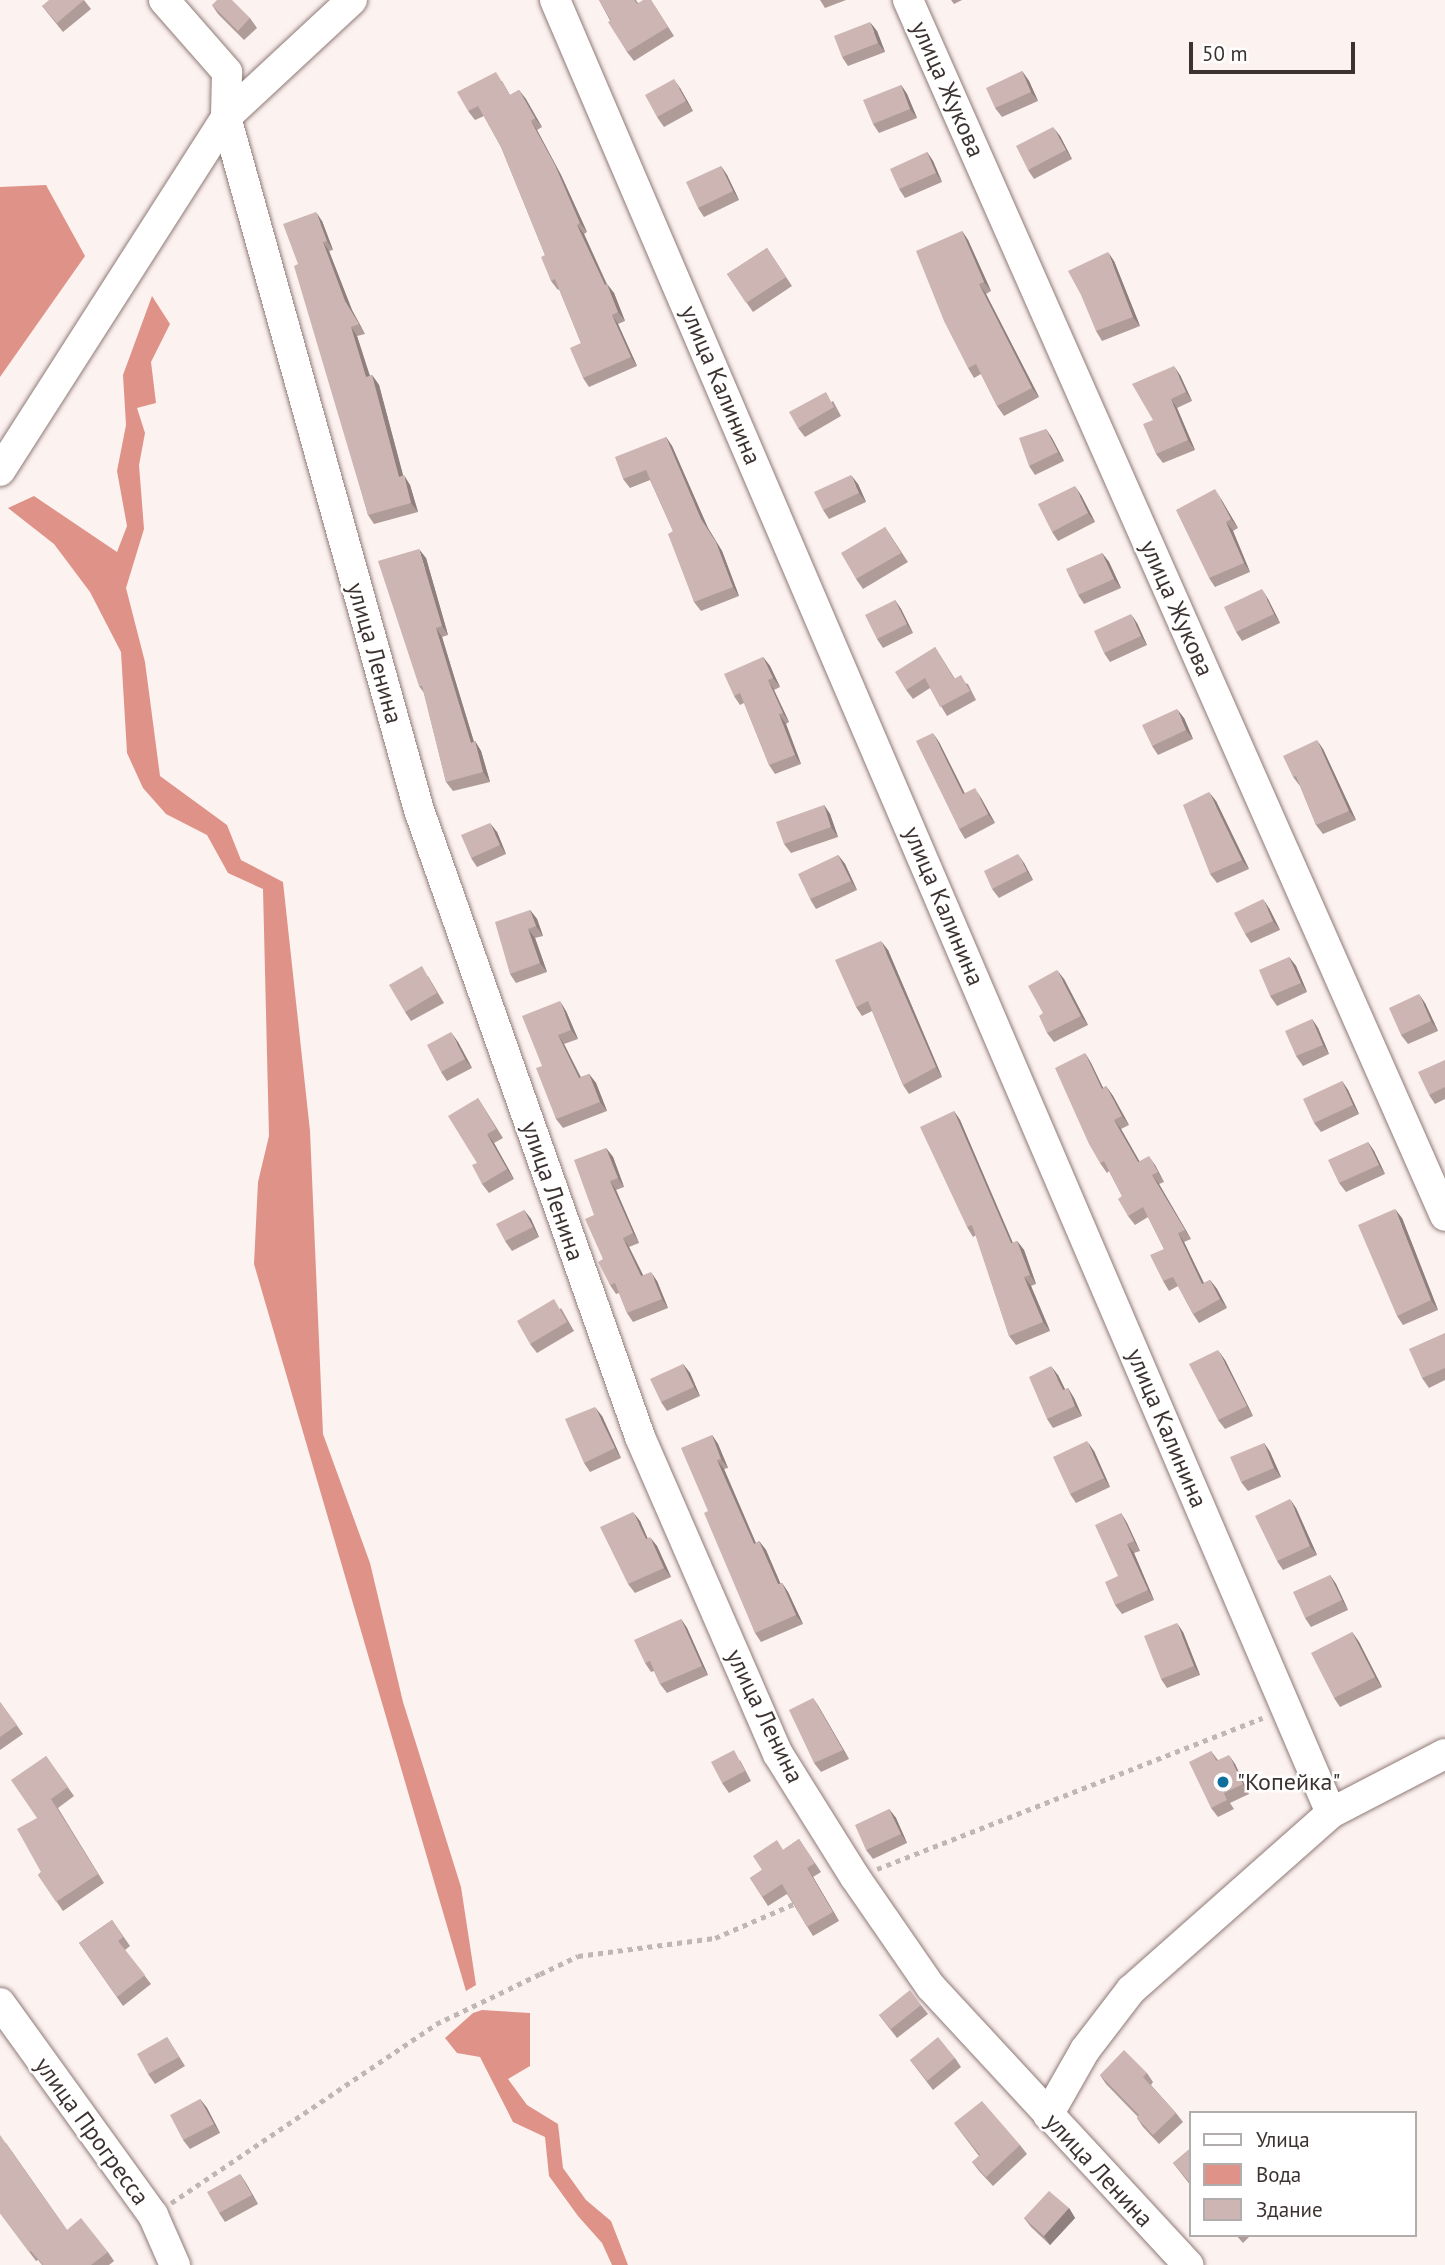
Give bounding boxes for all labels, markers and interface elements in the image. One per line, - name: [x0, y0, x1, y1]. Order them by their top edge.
- street label: улица Жукова: [905, 16, 991, 162]
- scale bar: [1193, 28, 1359, 72]
- text: 50 m: [1202, 40, 1248, 67]
- street label: улица Калинина: [675, 301, 767, 469]
- street label: улица Жукова: [1134, 535, 1220, 681]
- street label: улица Ленина: [341, 579, 409, 727]
- street label: улица Калинина: [898, 822, 990, 990]
- street label: улица Ленина: [516, 1117, 590, 1265]
- street label: улица Калинина: [1121, 1344, 1213, 1512]
- street label: улица Ленина: [720, 1644, 810, 1788]
- place label: "Копейка": [1237, 1768, 1341, 1796]
- marker: "Копейка": [1215, 1774, 1231, 1790]
- street label: улица Прогресса: [29, 2051, 155, 2211]
- street label: улица Ленина: [1039, 2107, 1159, 2233]
- legend: [1190, 2111, 1417, 2237]
- text: Улица: [1256, 2126, 1310, 2153]
- text: Вода: [1256, 2161, 1301, 2188]
- text: Здание: [1256, 2196, 1323, 2223]

